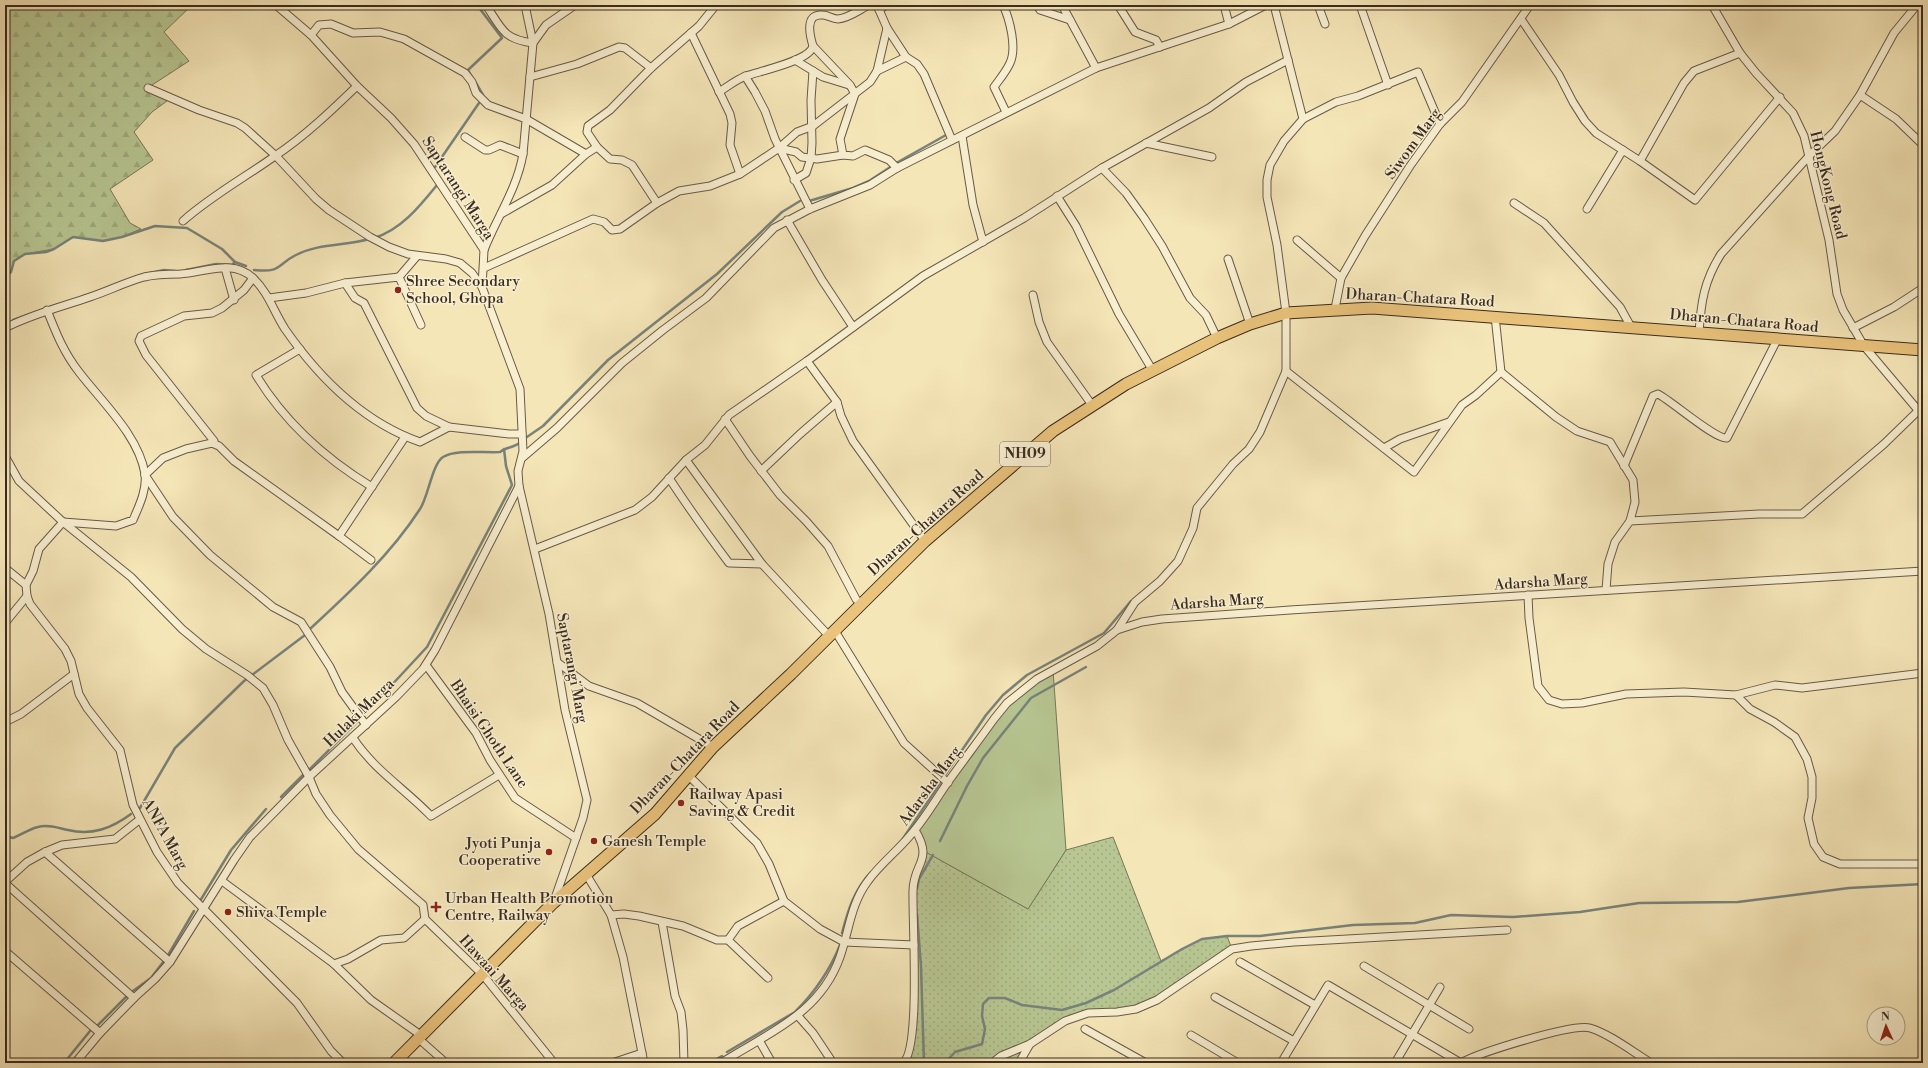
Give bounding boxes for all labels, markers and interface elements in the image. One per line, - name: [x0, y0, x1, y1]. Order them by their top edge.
- street label: Siwom Marg: [1381, 105, 1445, 183]
- street label: HongKong Road: [1805, 129, 1851, 242]
- street label: Saptarangi Marga: [418, 133, 499, 244]
- place label: Shree Secondary School, Ghopa: [406, 272, 520, 308]
- marker: Shree Secondary School, Ghopa: [393, 285, 403, 295]
- street label: Dharan-Chatara Road: [1345, 285, 1495, 311]
- street label: Dharan-Chatara Road: [1669, 305, 1820, 337]
- road number: NH09: [1000, 442, 1050, 466]
- street label: Dharan-Chatara Road: [864, 466, 988, 580]
- street label: Adarsha Marg: [1493, 569, 1589, 595]
- street label: Adarsha Marg: [1169, 589, 1265, 615]
- street label: Saptarangi Marg: [552, 611, 592, 725]
- street label: Hulaki Marga: [320, 674, 399, 751]
- street label: Bhaisi Ghoth Lane: [445, 675, 532, 792]
- street label: Dharan-Chatara Road: [626, 697, 744, 818]
- street label: Adarsha Marg: [894, 742, 965, 830]
- place label: Railway Apasi Saving & Credit: [689, 785, 796, 821]
- street label: ANFA Marg: [137, 794, 192, 873]
- marker: Railway Apasi Saving & Credit: [676, 798, 686, 808]
- place label: Ganesh Temple: [602, 832, 706, 851]
- place label: Jyoti Punja Cooperative: [459, 834, 541, 870]
- marker: Ganesh Temple: [589, 836, 599, 846]
- marker: Jyoti Punja Cooperative: [544, 847, 554, 857]
- place label: Urban Health Promotion Centre, Railway: [445, 889, 614, 925]
- marker: Urban Health Promotion Centre, Railway: [430, 901, 442, 913]
- place label: Shiva Temple: [236, 903, 327, 922]
- marker: Shiva Temple: [223, 907, 233, 917]
- street label: Hawaai Marga: [455, 931, 533, 1015]
- north arrow: [1866, 1006, 1906, 1046]
- text: N: [1881, 1010, 1891, 1024]

